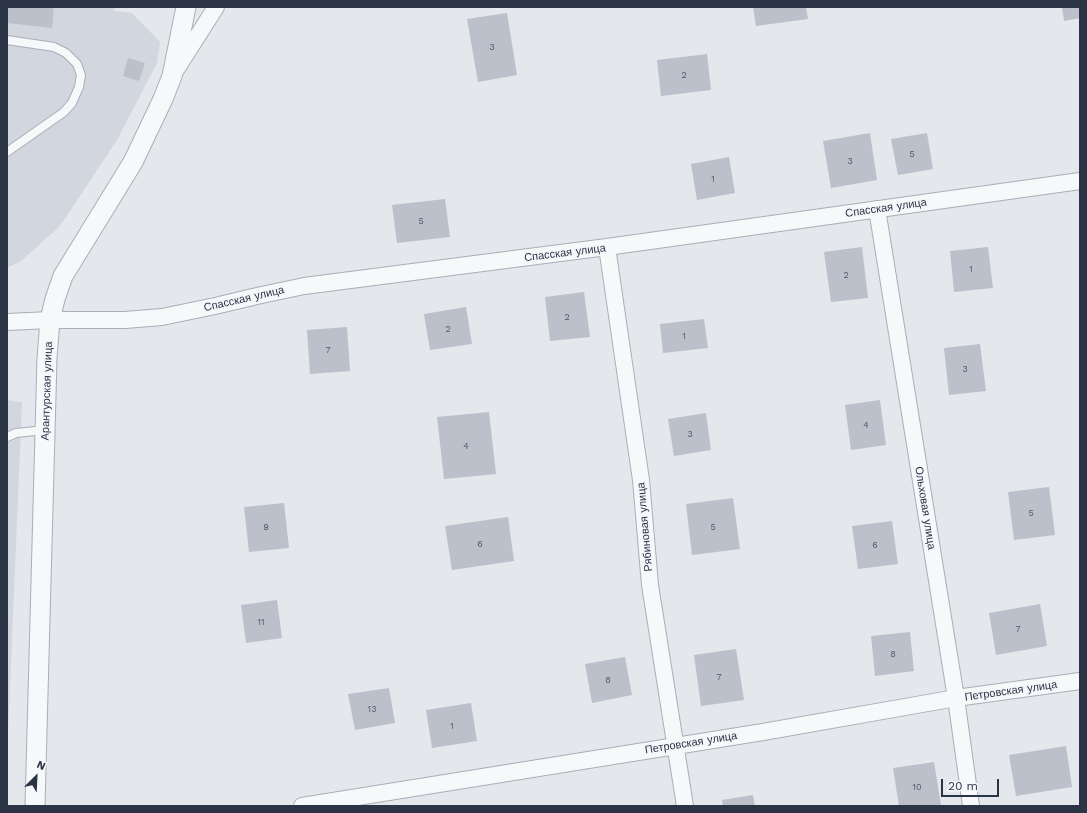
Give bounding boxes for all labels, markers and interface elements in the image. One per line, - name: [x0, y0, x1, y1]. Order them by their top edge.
- house number: 3: [489, 42, 495, 52]
- house number: 2: [681, 70, 687, 80]
- house number: 5: [909, 149, 915, 159]
- house number: 3: [847, 156, 853, 166]
- house number: 1: [711, 174, 715, 184]
- street label: Спасская улица: [844, 196, 928, 220]
- house number: 5: [418, 216, 424, 226]
- street label: Спасская улица: [523, 241, 607, 265]
- house number: 1: [969, 264, 973, 274]
- house number: 2: [843, 270, 849, 280]
- street label: Спасская улица: [202, 283, 286, 315]
- house number: 2: [564, 312, 570, 322]
- house number: 2: [445, 324, 451, 334]
- house number: 1: [682, 331, 686, 341]
- street label: Арантурская улица: [39, 341, 55, 441]
- house number: 7: [325, 345, 331, 355]
- house number: 3: [962, 364, 968, 374]
- house number: 4: [863, 420, 869, 430]
- house number: 3: [687, 429, 693, 439]
- house number: 4: [463, 441, 469, 451]
- street label: Ольховая улица: [912, 466, 938, 550]
- street label: Рябиновая улица: [635, 482, 655, 572]
- house number: 5: [1028, 508, 1034, 518]
- house number: 9: [263, 522, 269, 532]
- house number: 5: [710, 522, 716, 532]
- house number: 6: [477, 539, 483, 549]
- house number: 6: [872, 540, 878, 550]
- house number: 11: [257, 617, 265, 627]
- house number: 7: [1015, 624, 1021, 634]
- house number: 8: [890, 649, 896, 659]
- house number: 7: [716, 672, 722, 682]
- house number: 8: [605, 675, 611, 685]
- street label: Петровская улица: [964, 678, 1058, 704]
- house number: 13: [368, 704, 376, 714]
- house number: 1: [450, 721, 454, 731]
- street label: Петровская улица: [644, 729, 738, 757]
- north arrow: [16, 757, 56, 797]
- text: N: [35, 758, 47, 773]
- scale bar: [943, 771, 1001, 797]
- text: 20 m: [948, 779, 978, 793]
- house number: 10: [912, 782, 922, 792]

